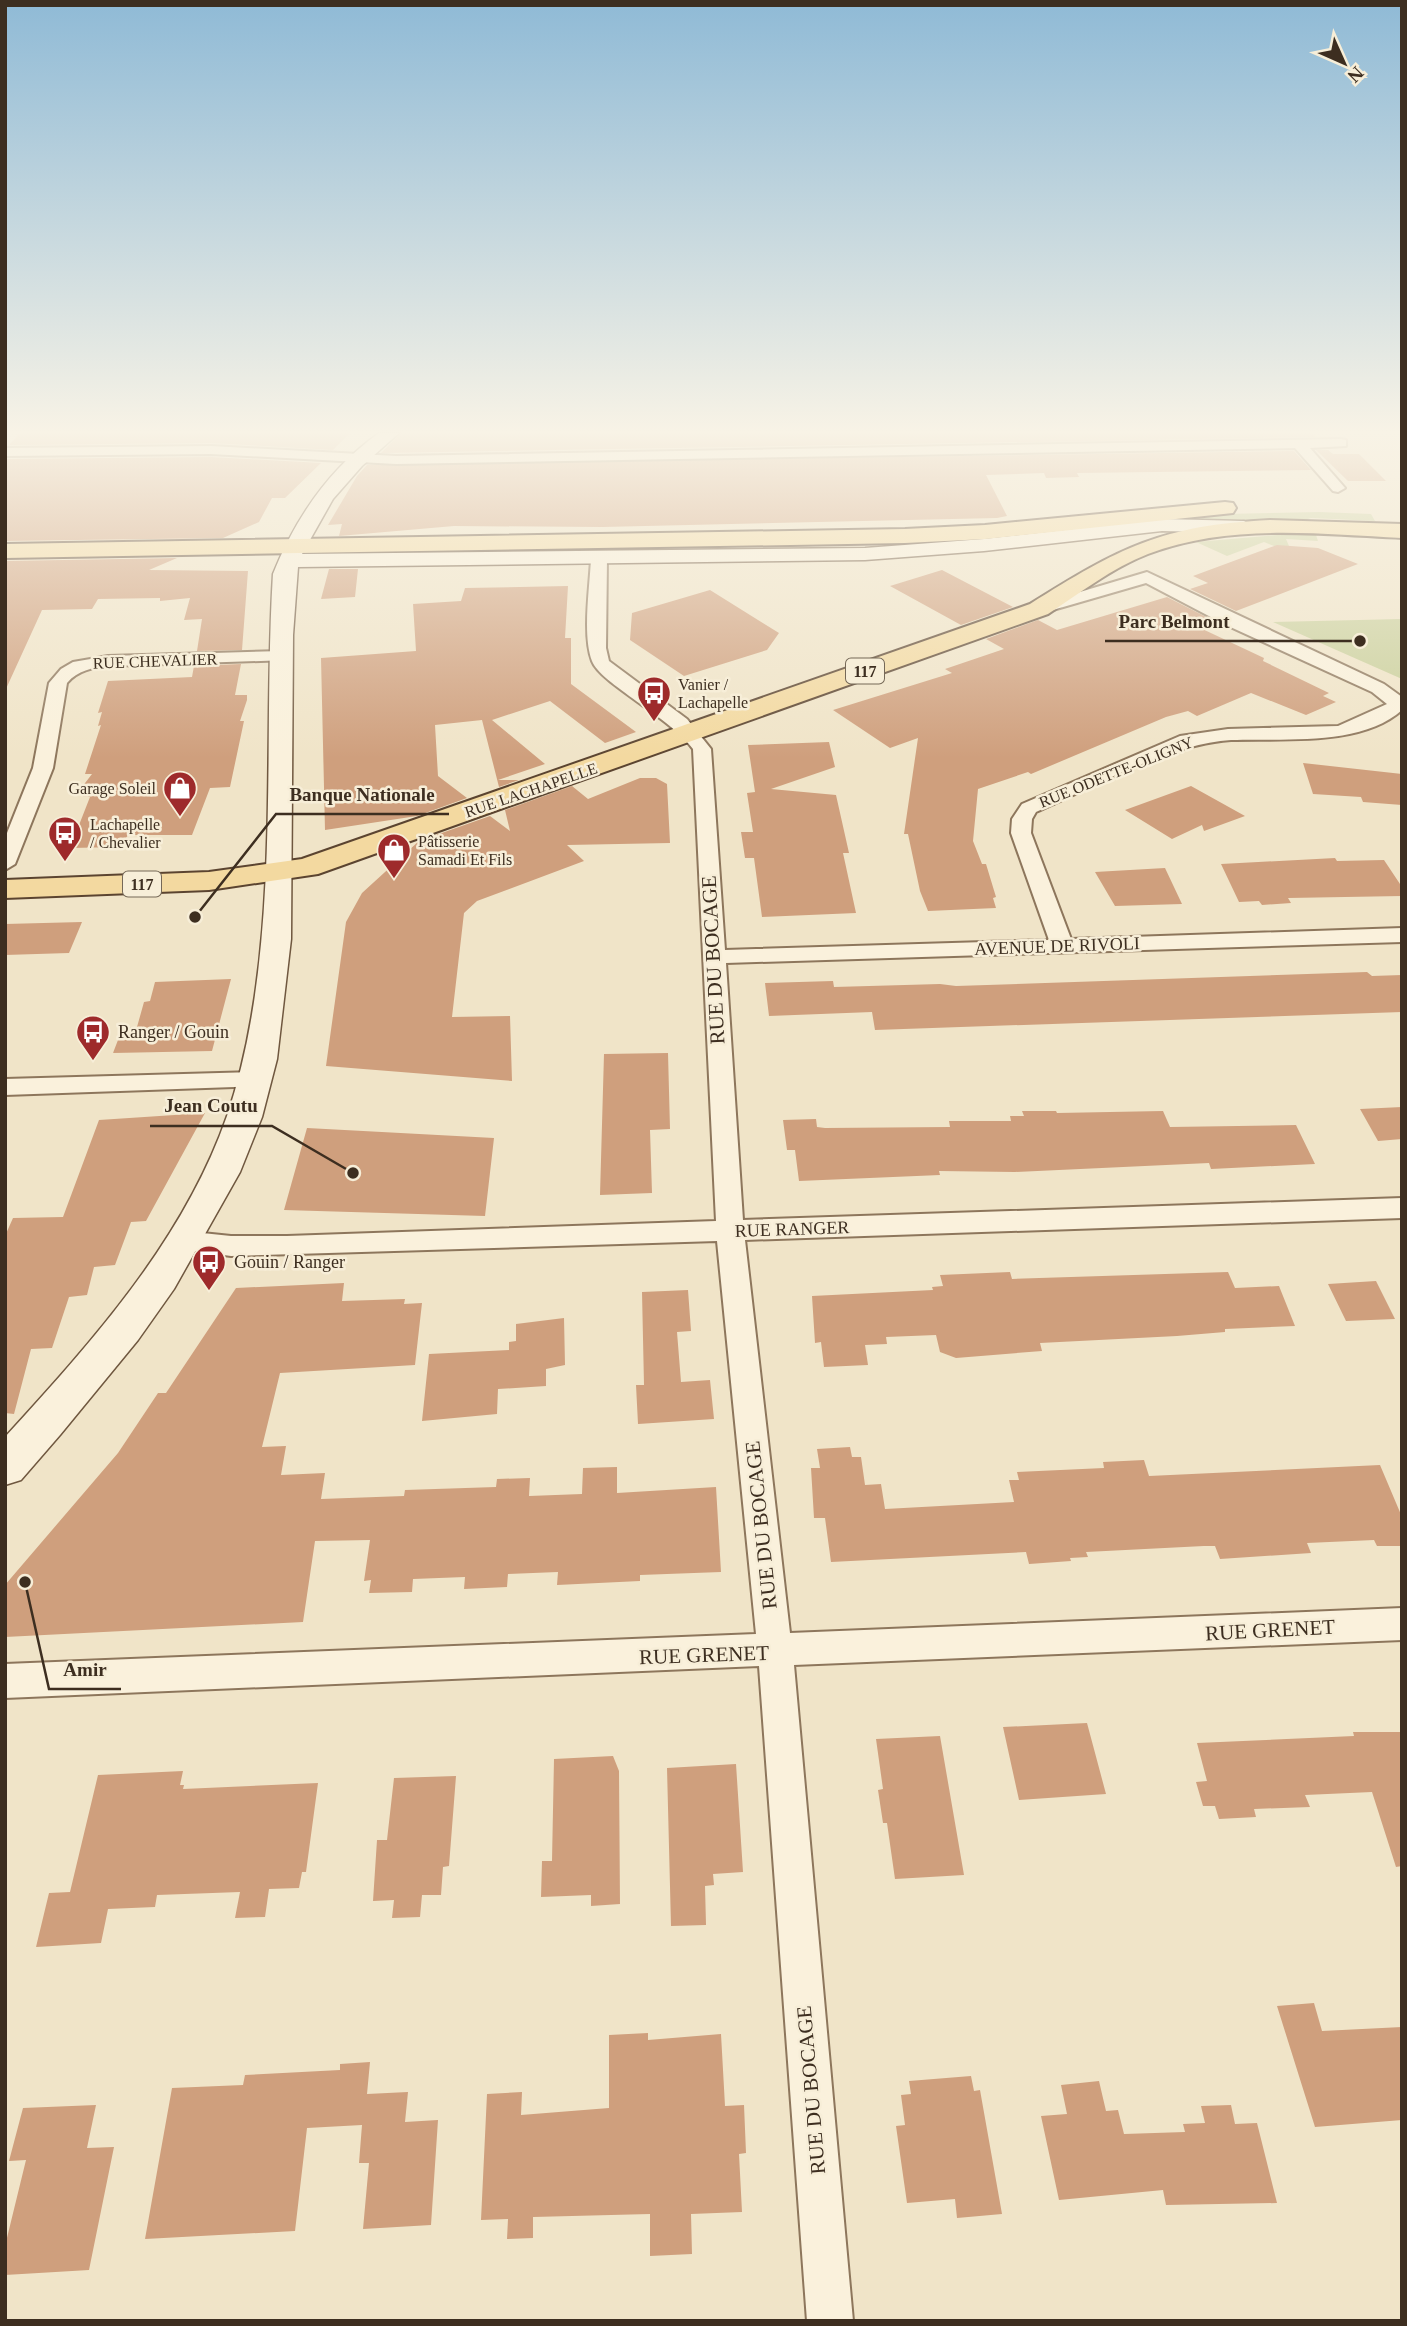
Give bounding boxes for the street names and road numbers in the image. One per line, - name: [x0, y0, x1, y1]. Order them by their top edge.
- street label: RUE CHEVALIER: [92, 650, 218, 672]
- road number: 117: [846, 658, 884, 684]
- street label: RUE ODETTE-OLIGNY: [1036, 733, 1196, 811]
- street label: RUE LACHAPELLE: [462, 759, 600, 821]
- road number: 117: [123, 872, 161, 897]
- street label: RUE DU BOCAGE: [697, 875, 729, 1045]
- street label: AVENUE DE RIVOLI: [974, 933, 1140, 959]
- street label: RUE RANGER: [734, 1217, 850, 1241]
- street label: RUE DU BOCAGE: [740, 1440, 782, 1610]
- street label: RUE GRENET: [1204, 1615, 1336, 1645]
- street label: RUE GRENET: [639, 1641, 770, 1669]
- street label: RUE DU BOCAGE: [792, 2005, 830, 2175]

